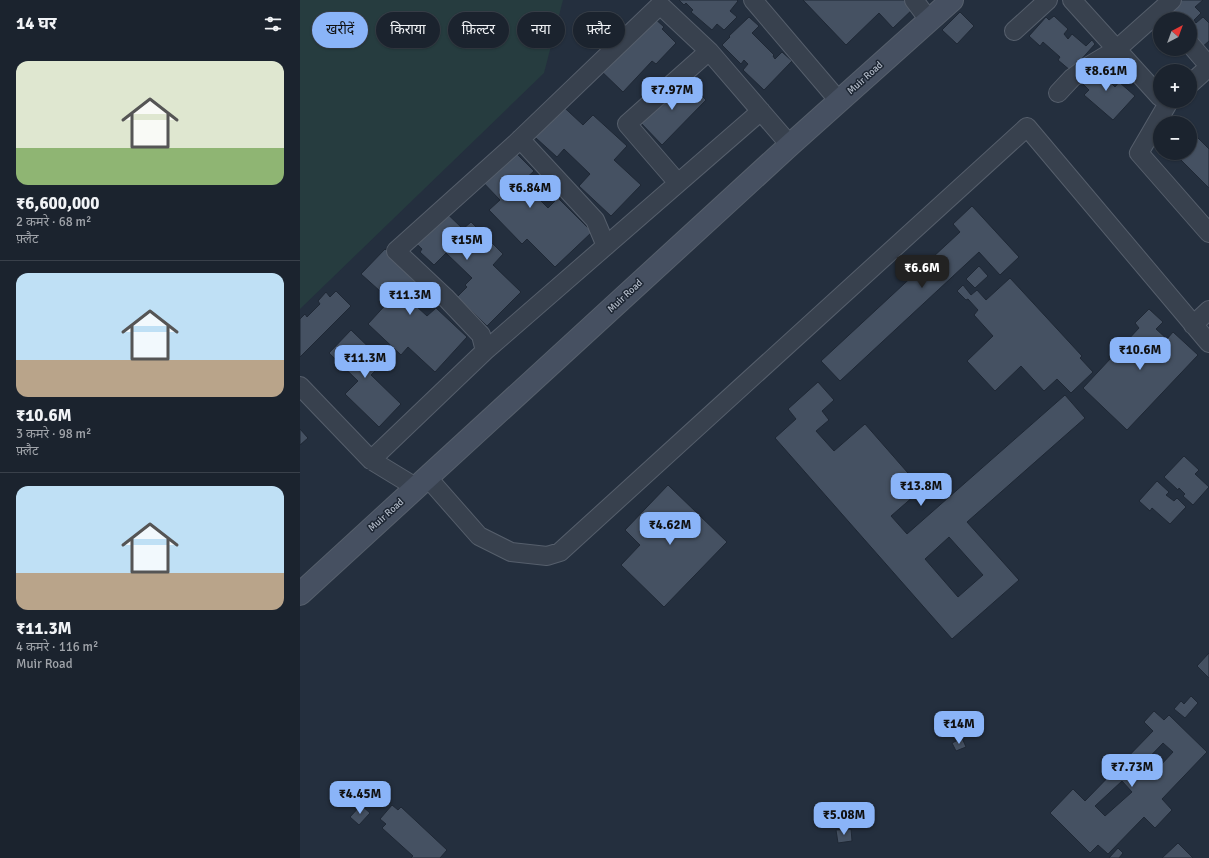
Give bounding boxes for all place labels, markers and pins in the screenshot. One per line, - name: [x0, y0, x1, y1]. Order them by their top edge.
- pin: ₹8.61M: [1073, 58, 1139, 92]
- pin: ₹7.97M: [639, 77, 705, 111]
- pin: ₹6.84M: [497, 175, 563, 209]
- pin: ₹15M: [443, 227, 491, 261]
- pin: ₹6.6M: [894, 255, 950, 289]
- pin: ₹11.3M: [377, 282, 443, 316]
- pin: ₹10.6M: [1107, 337, 1173, 371]
- pin: ₹11.3M: [332, 345, 398, 379]
- pin: ₹13.8M: [888, 473, 954, 507]
- pin: ₹4.62M: [637, 512, 703, 546]
- pin: ₹14M: [935, 711, 983, 745]
- pin: ₹7.73M: [1099, 754, 1165, 788]
- pin: ₹4.45M: [327, 781, 393, 815]
- pin: ₹5.08M: [811, 802, 877, 836]

